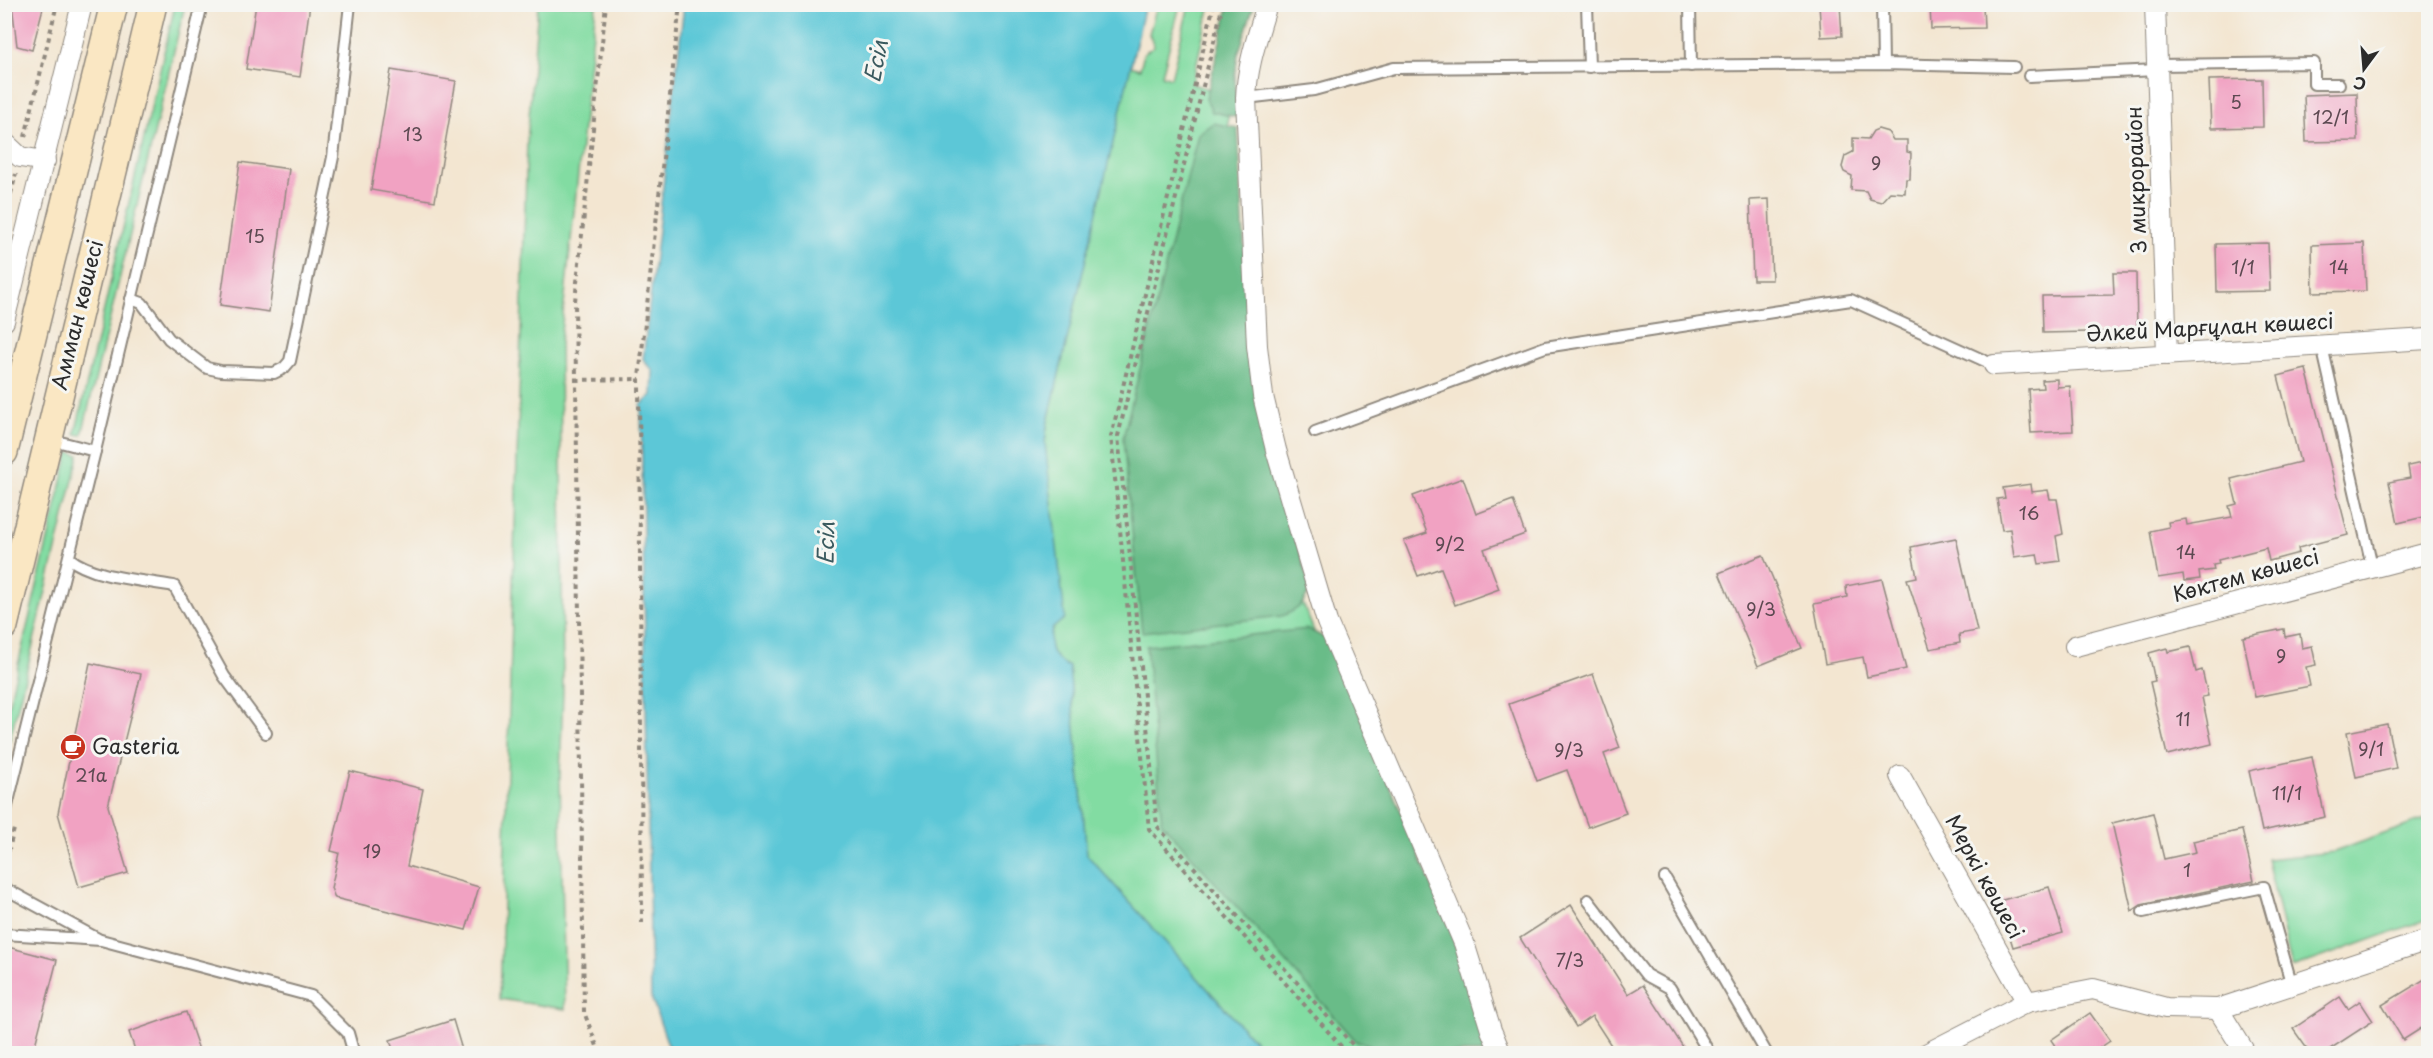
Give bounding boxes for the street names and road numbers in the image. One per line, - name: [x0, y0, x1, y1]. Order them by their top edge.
- street label: 3 микрорайон: [2116, 106, 2154, 255]
- street label: Амман көшесі: [42, 236, 110, 393]
- street label: Әлкей Марғұлан көшесі: [2085, 304, 2335, 348]
- street label: Көктем көшесі: [2169, 539, 2322, 609]
- street label: Меркі көшесі: [1938, 808, 2033, 944]

